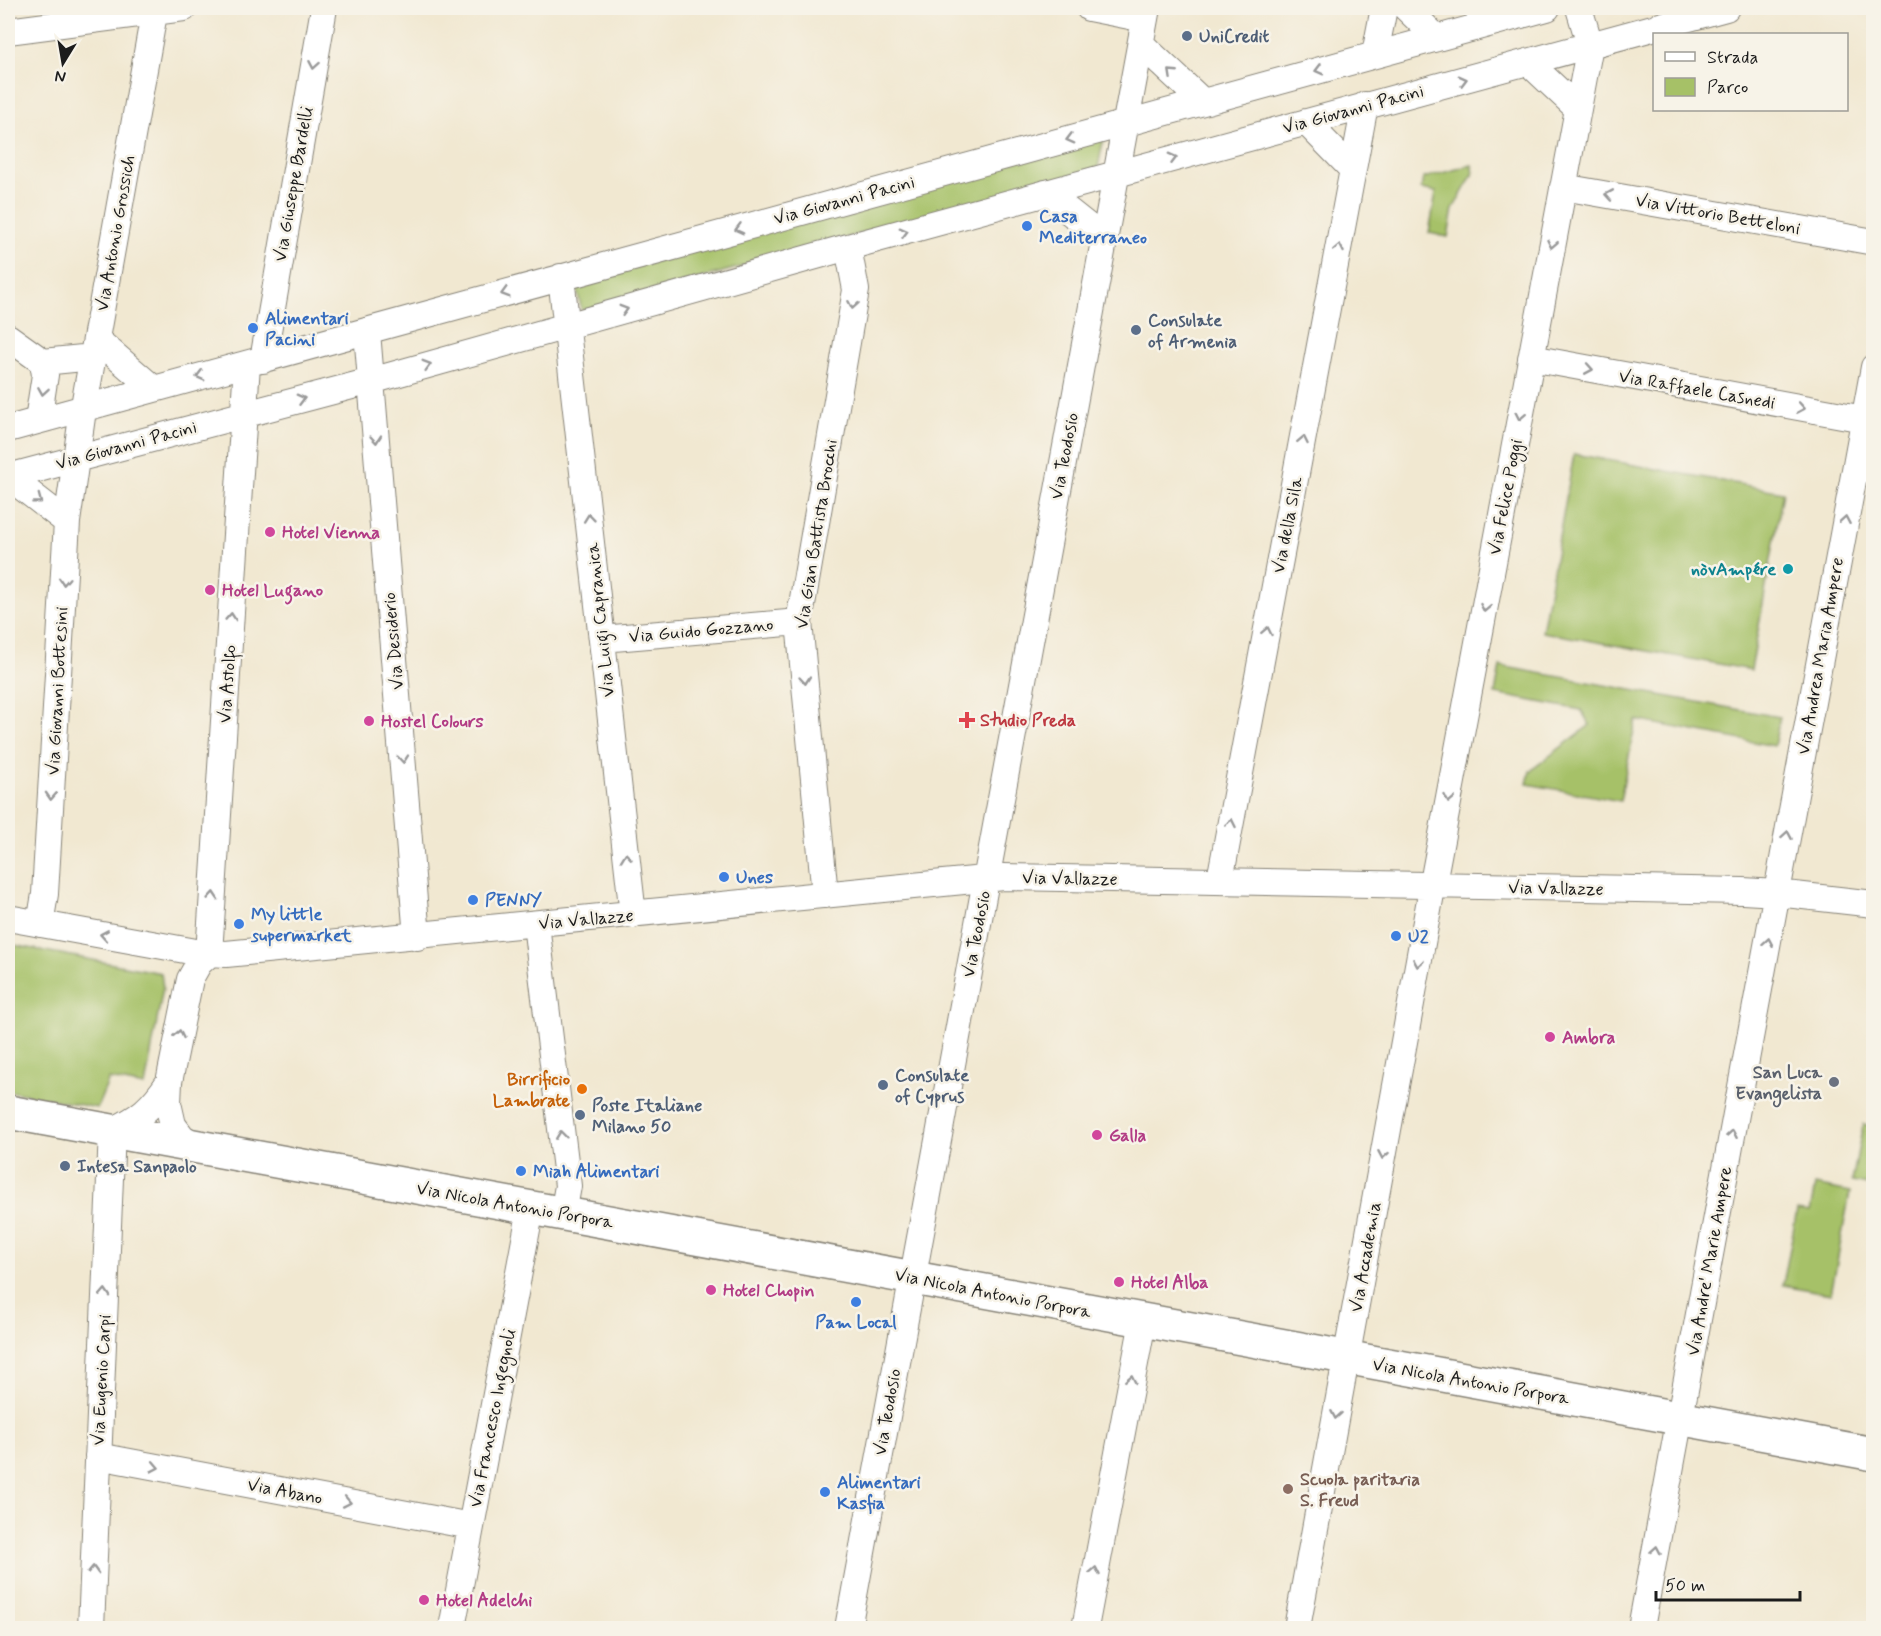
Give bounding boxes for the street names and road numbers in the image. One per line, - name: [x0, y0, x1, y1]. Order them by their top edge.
- street label: Via Giovanni Pacini: [1280, 80, 1427, 140]
- street label: Via Giuseppe Bardelli: [269, 105, 319, 264]
- street label: Via Antonio Grossich: [90, 153, 142, 313]
- street label: Via Giovanni Pacini: [771, 171, 918, 231]
- street label: Via Vittorio Betteloni: [1634, 189, 1802, 241]
- street label: Via Raffaele Casnedi: [1617, 364, 1777, 416]
- street label: Via Teodosio: [1045, 411, 1085, 502]
- street label: Via Giovanni Pacini: [53, 416, 200, 476]
- street label: Via Felice Poggi: [1483, 437, 1530, 557]
- street label: Via Gian Battista Brocchi: [790, 438, 844, 631]
- street label: Via della Sila: [1267, 475, 1309, 575]
- street label: Via Luigi Capranica: [581, 541, 623, 698]
- street label: Via Andrea Maria Ampere: [1792, 556, 1850, 757]
- street label: Via Desiderio: [378, 591, 410, 691]
- street label: Via Giovanni Bottesini: [42, 606, 74, 776]
- street label: Via Guido Gozzano: [628, 613, 774, 649]
- street label: Via Astolfo: [213, 644, 245, 724]
- street label: Via Vallazze: [1022, 866, 1118, 892]
- street label: Via Vallazze: [1508, 876, 1604, 902]
- street label: Via Teodosio: [957, 889, 997, 980]
- street label: Via Vallazze: [537, 904, 635, 936]
- street label: Via Andre' Marie Ampere: [1681, 1165, 1738, 1358]
- street label: Via Nicola Antonio Porpora: [414, 1177, 615, 1235]
- street label: Via Accademia: [1344, 1200, 1388, 1314]
- street label: Via Nicola Antonio Porpora: [893, 1263, 1093, 1325]
- street label: Via Eugenio Carpi: [87, 1314, 117, 1446]
- street label: Via Francesco Ingegnoli: [464, 1327, 524, 1510]
- street label: Via Nicola Antonio Porpora: [1370, 1353, 1571, 1411]
- street label: Via Teodosio: [869, 1367, 907, 1458]
- street label: Via Abano: [245, 1473, 324, 1511]

